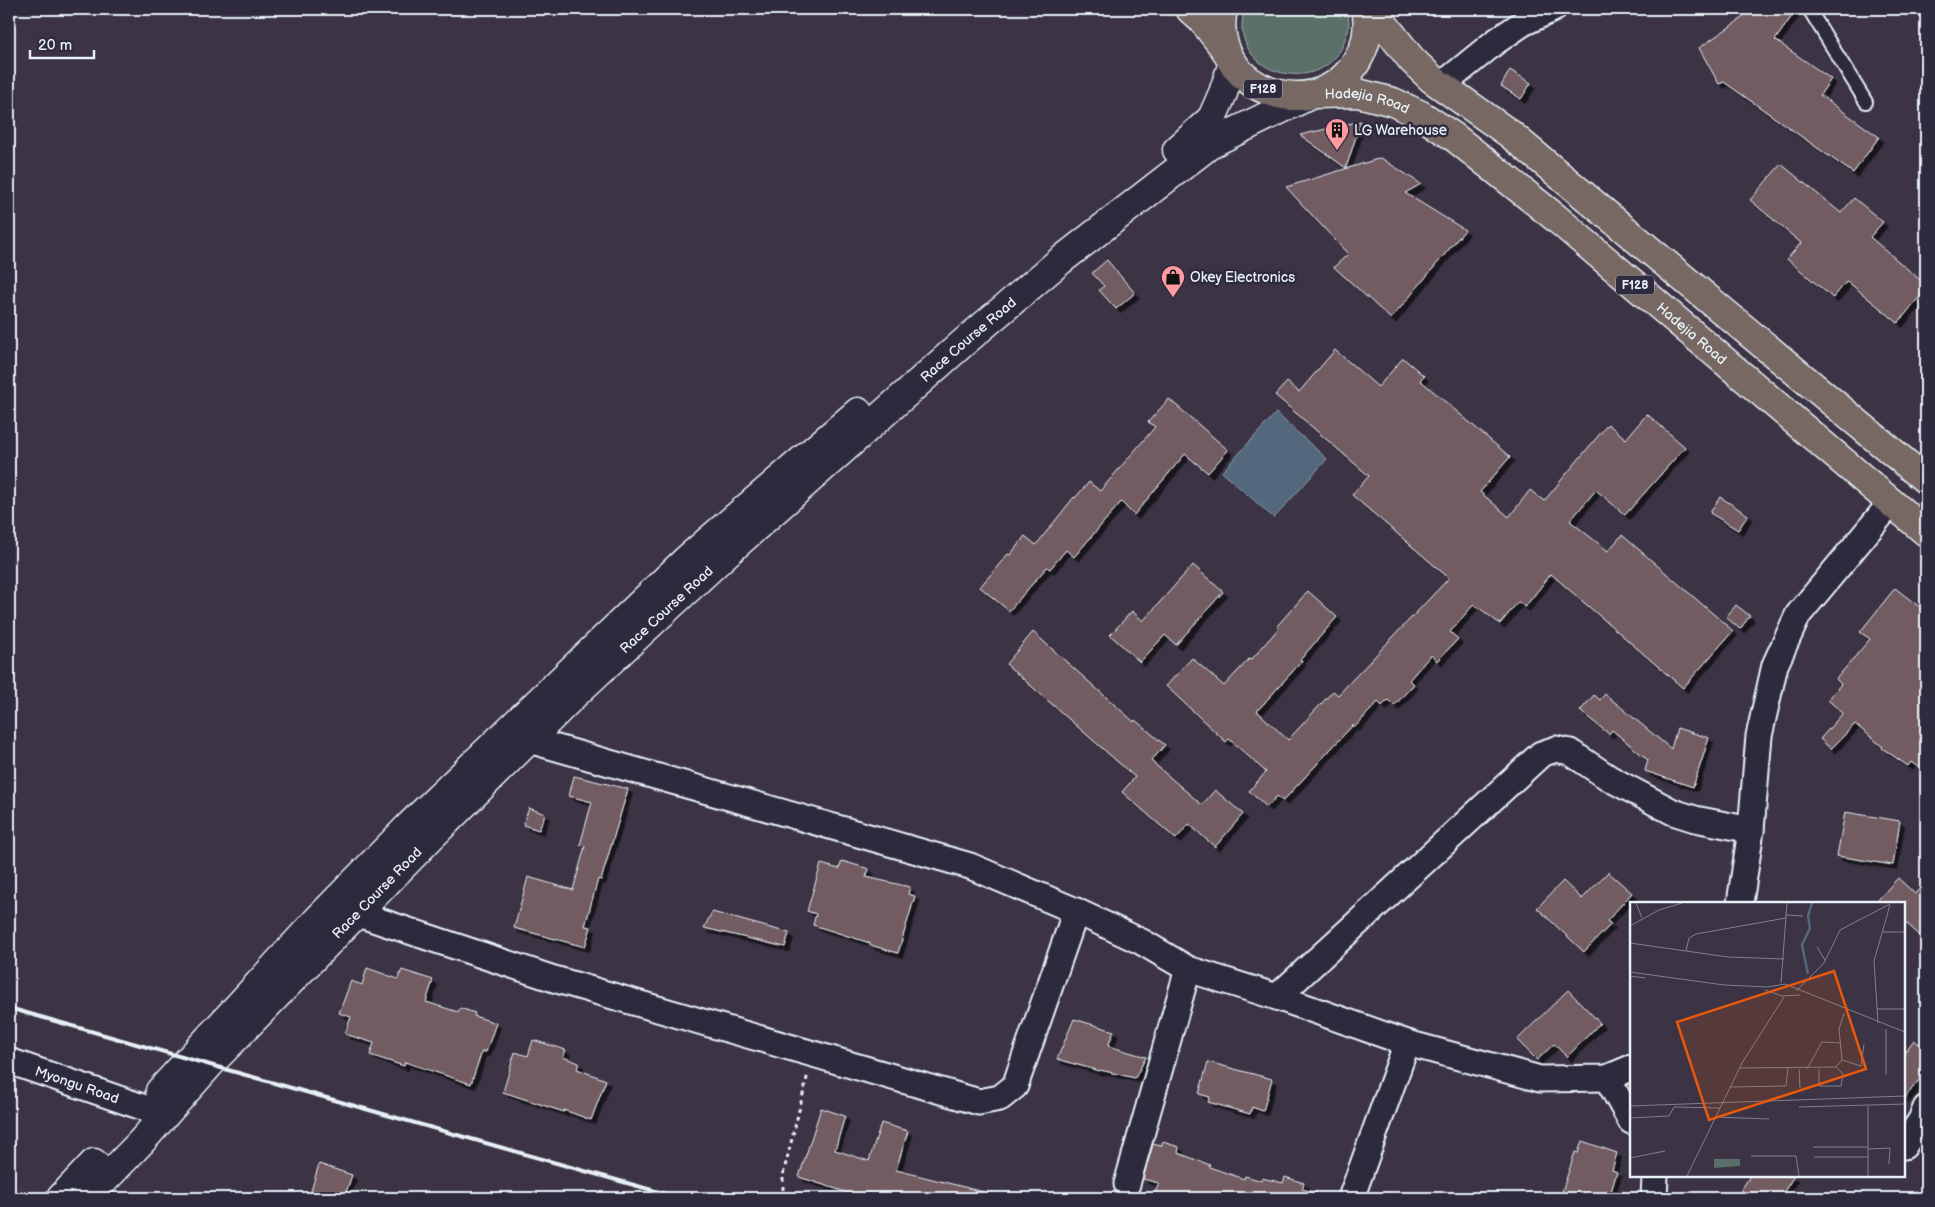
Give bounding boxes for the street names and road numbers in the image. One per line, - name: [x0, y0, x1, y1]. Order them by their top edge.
- road number: F128: [1244, 80, 1282, 98]
- street label: Hadejia Road: [1324, 85, 1412, 117]
- road number: F128: [1616, 276, 1654, 294]
- street label: Race Course Road: [917, 294, 1020, 386]
- street label: Hadejia Road: [1653, 299, 1730, 368]
- street label: Race Course Road: [616, 562, 717, 657]
- street label: Race Course Road: [329, 844, 425, 942]
- street label: Myongu Road: [33, 1063, 121, 1107]

